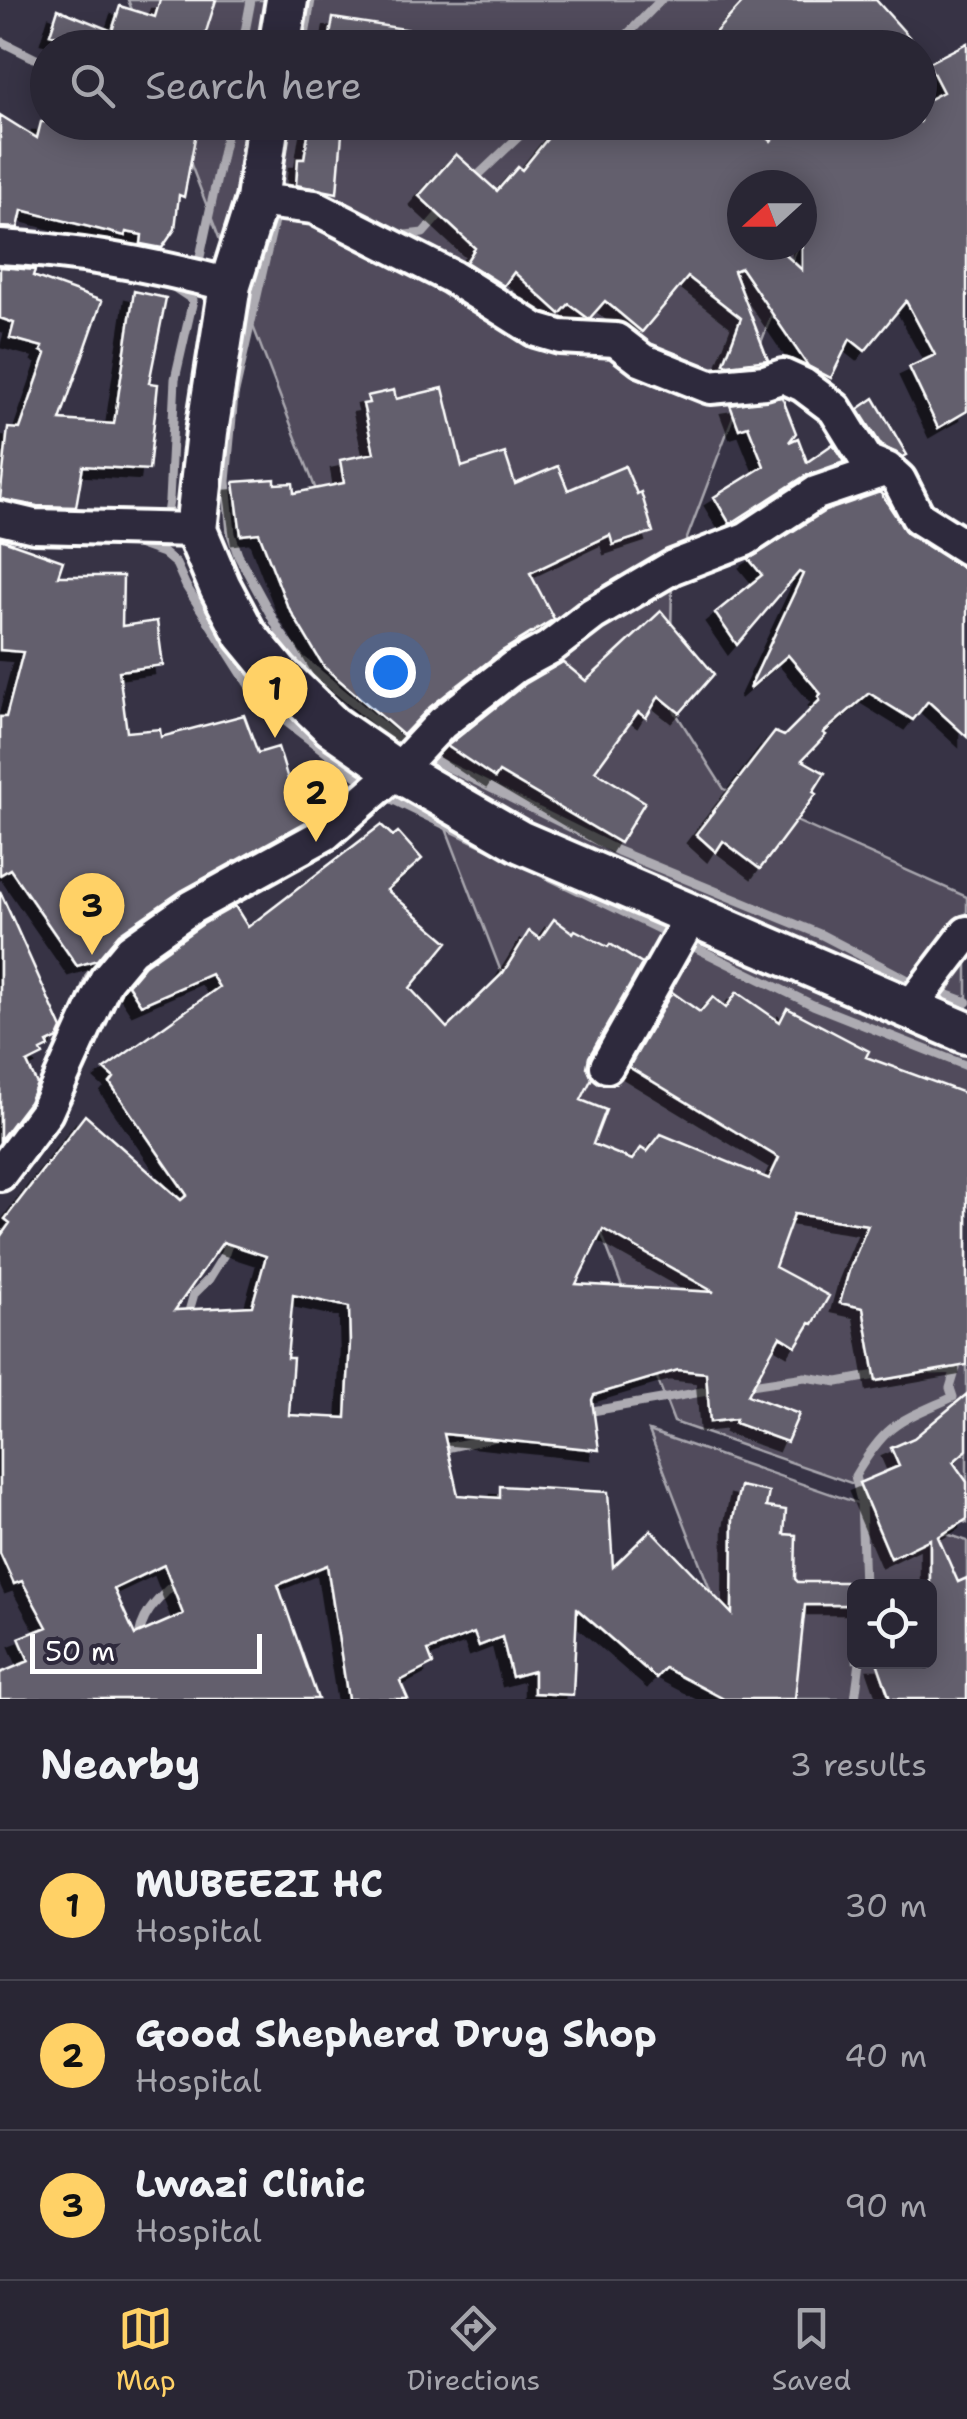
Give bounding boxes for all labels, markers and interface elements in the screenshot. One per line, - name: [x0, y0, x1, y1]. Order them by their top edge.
- search box: [30, 30, 937, 140]
- icon: search: [65, 58, 120, 113]
- text: Search here: [145, 60, 362, 111]
- north arrow: [727, 170, 817, 260]
- your location: [365, 647, 416, 698]
- pin: 1: [242, 656, 308, 738]
- pin: 2: [284, 760, 348, 842]
- pin: 3: [59, 872, 124, 955]
- map controls: [847, 1579, 937, 1669]
- button: locate: [847, 1579, 937, 1669]
- scale bar: [30, 1629, 262, 1674]
- text: 50 m: [45, 1632, 115, 1670]
- text: Nearby: [40, 1736, 200, 1792]
- text: 3 results: [790, 1743, 927, 1786]
- text: MUBEEZI HC: [135, 1858, 383, 1909]
- text: 1: [65, 1884, 80, 1927]
- text: 30 m: [844, 1884, 927, 1927]
- text: Hospital: [135, 1909, 262, 1952]
- text: Good Shepherd Drug Shop: [135, 2008, 657, 2059]
- text: 2: [61, 2034, 84, 2077]
- text: 40 m: [844, 2034, 927, 2077]
- text: Hospital: [135, 2059, 262, 2102]
- text: Lwazi Clinic: [135, 2158, 366, 2209]
- text: 3: [61, 2184, 84, 2227]
- text: 90 m: [844, 2184, 927, 2227]
- text: Hospital: [135, 2209, 262, 2252]
- tab: Map: [116, 2301, 176, 2399]
- tab: Directions: [407, 2301, 540, 2399]
- tab: Saved: [772, 2301, 851, 2399]

